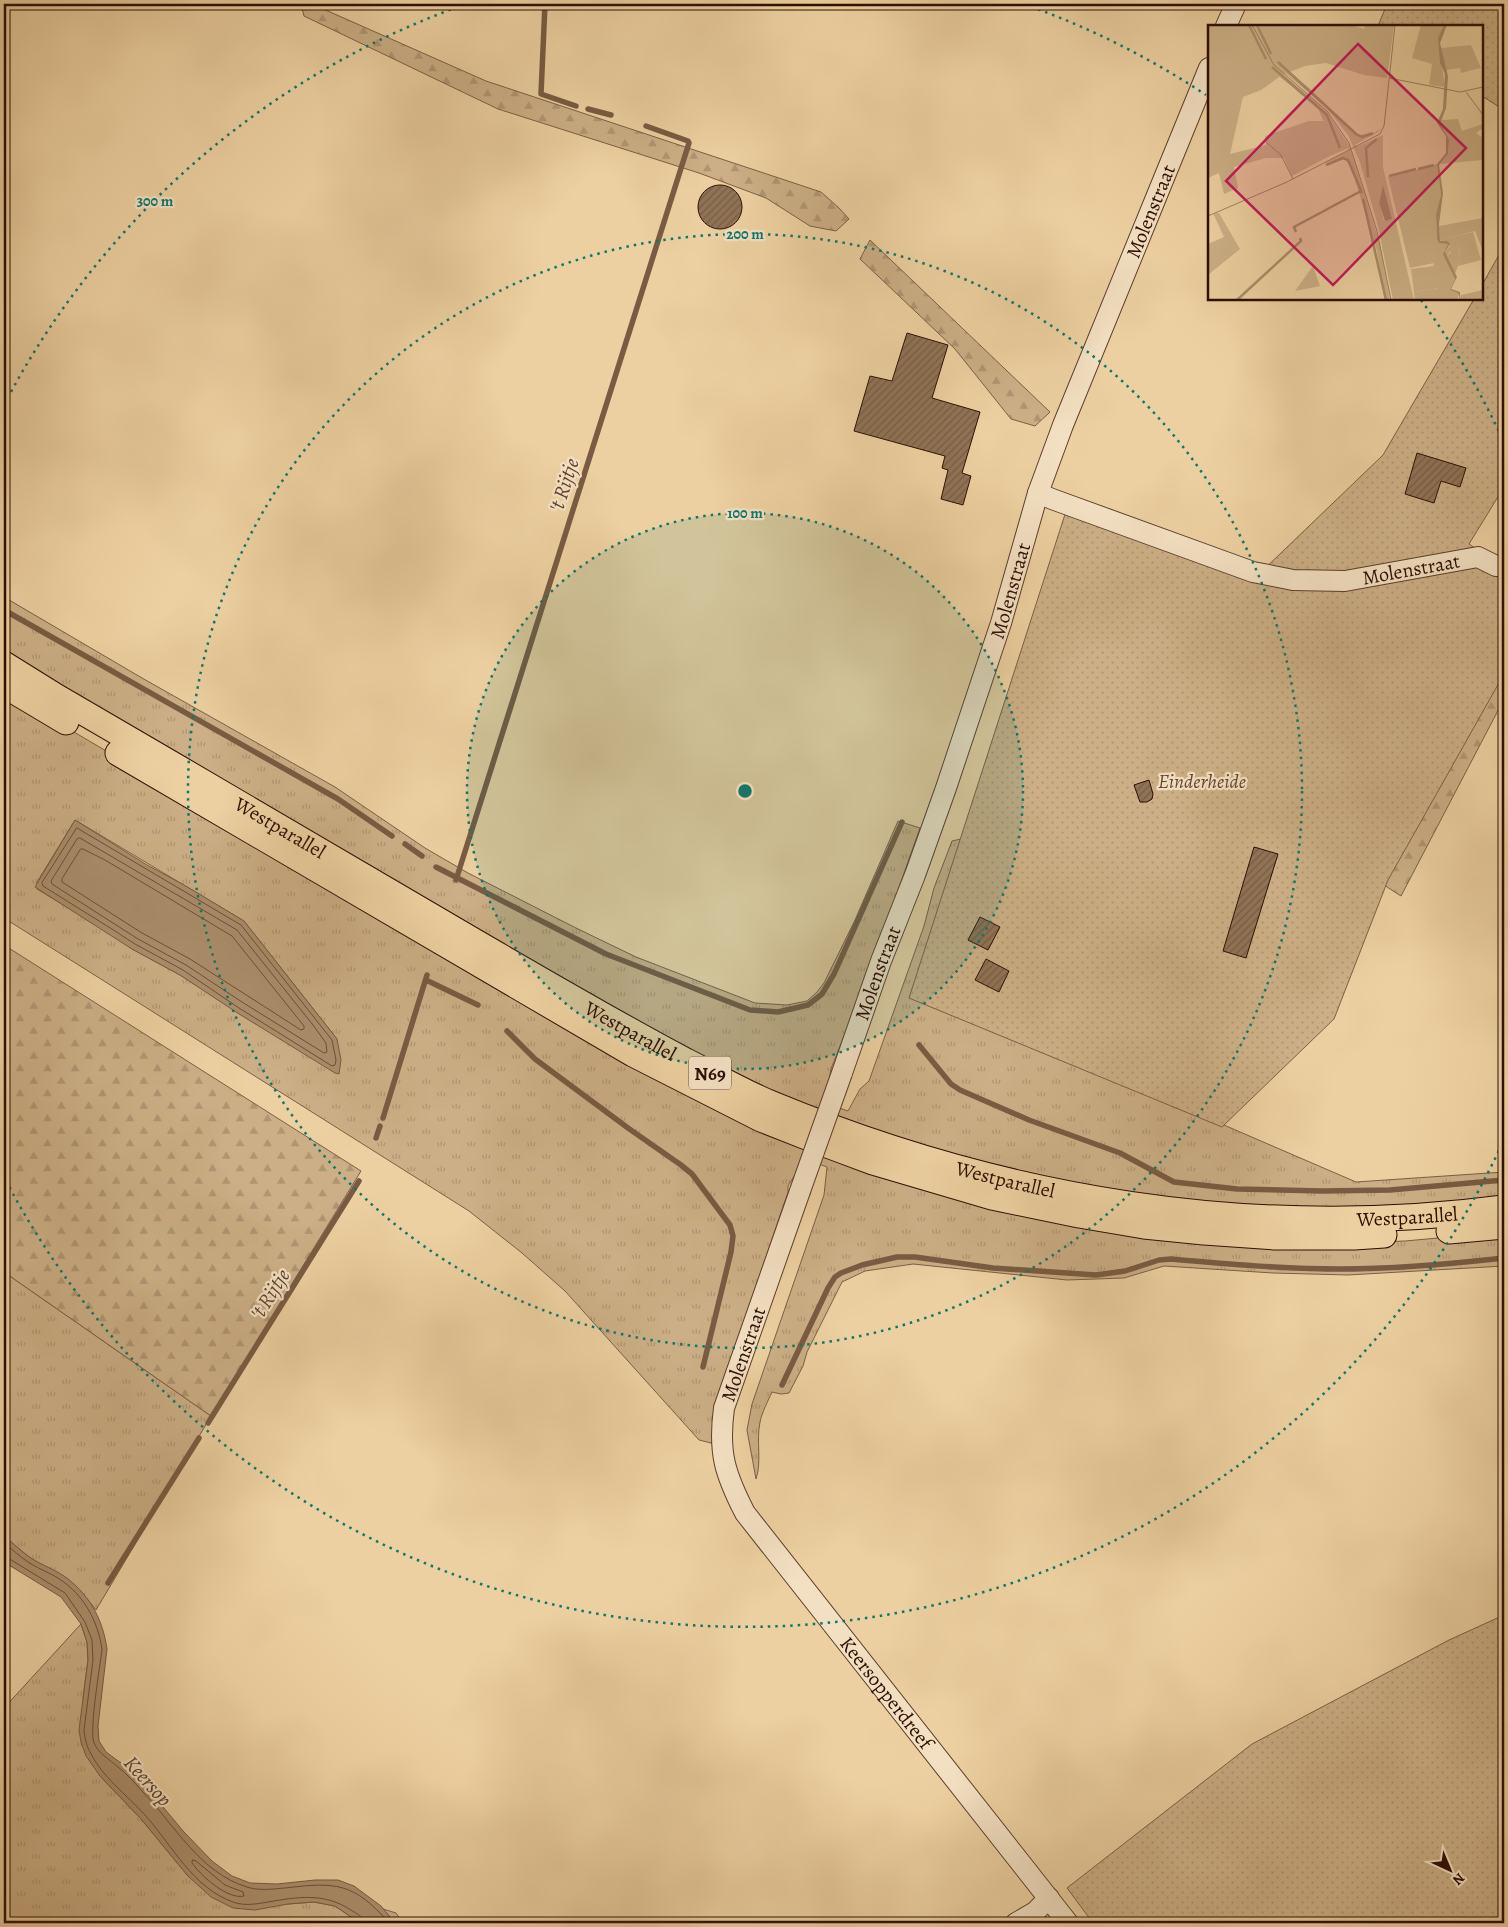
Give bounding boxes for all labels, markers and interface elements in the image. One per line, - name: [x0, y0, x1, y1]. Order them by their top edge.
- inset map: [1208, 25, 1483, 300]
- street label: Molenstraat: [1120, 160, 1182, 262]
- text: 300 m: [137, 191, 174, 211]
- text: 200 m: [726, 224, 764, 244]
- water label: 't Rijtje: [542, 454, 586, 515]
- text: 100 m: [727, 503, 763, 523]
- street label: Molenstraat: [984, 539, 1037, 642]
- street label: Molenstraat: [1360, 547, 1463, 592]
- park label: Einderheide: [1158, 768, 1246, 795]
- centre of rings: [736, 782, 754, 800]
- street label: Westparallel: [229, 790, 331, 865]
- street label: Molenstraat: [848, 922, 908, 1024]
- street label: Westparallel: [579, 994, 681, 1067]
- road number: N69: [689, 1056, 731, 1090]
- street label: Westparallel: [952, 1155, 1057, 1205]
- street label: Westparallel: [1355, 1200, 1459, 1233]
- water label: 't Rijtje: [244, 1263, 297, 1325]
- street label: Molenstraat: [715, 1303, 772, 1405]
- street label: Keersopperdreef: [833, 1631, 941, 1757]
- water label: Keersop: [118, 1749, 179, 1813]
- north arrow: [1426, 1844, 1476, 1894]
- text: N: [1448, 1869, 1469, 1889]

